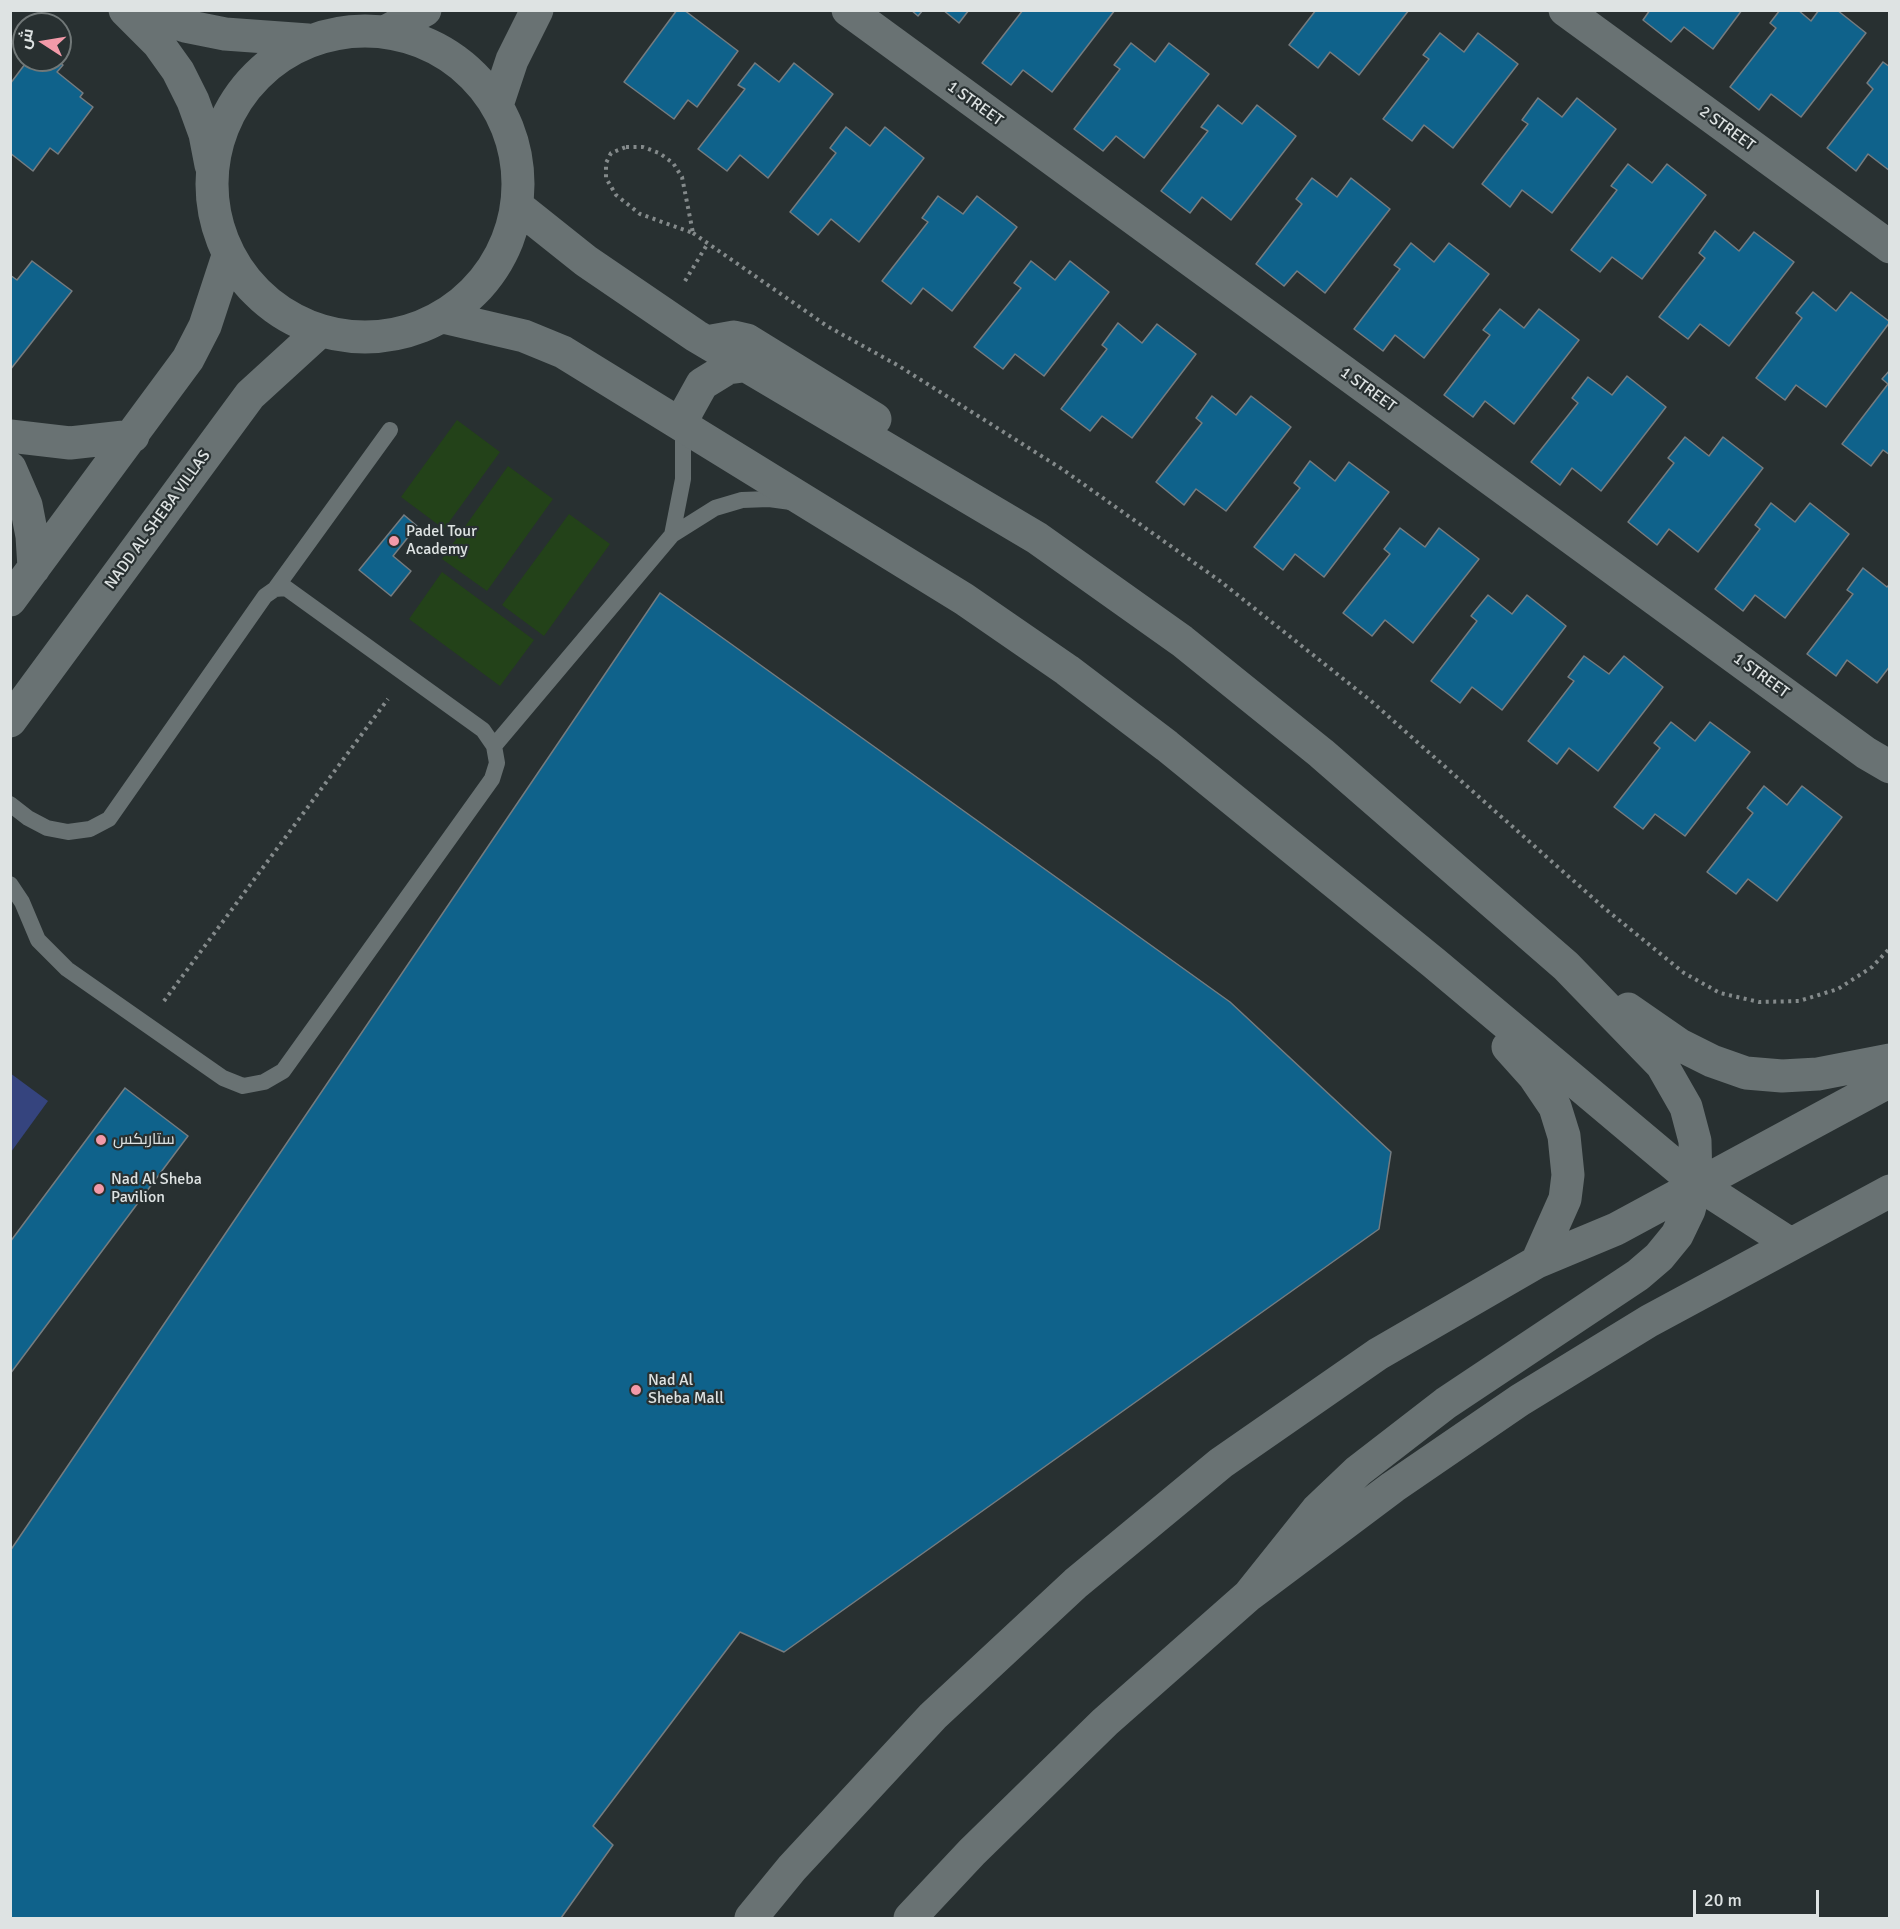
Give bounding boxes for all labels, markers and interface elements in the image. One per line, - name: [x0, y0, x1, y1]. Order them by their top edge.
- north arrow: [12, 12, 72, 72]
- text: ش: [14, 27, 38, 51]
- street label: 1 STREET: [943, 77, 1007, 131]
- street label: 2 STREET: [1695, 102, 1759, 156]
- street label: 1 STREET: [1336, 363, 1400, 417]
- street label: NADD AL SHEBA VILLAS: [101, 447, 215, 593]
- place label: Padel Tour Academy: [406, 522, 477, 560]
- marker: Padel Tour Academy: [387, 534, 401, 548]
- street label: 1 STREET: [1729, 649, 1793, 703]
- place label: ستاربكس: [113, 1130, 175, 1150]
- marker: ستاربكس: [94, 1133, 108, 1147]
- place label: Nad Al Sheba Pavilion: [111, 1170, 202, 1208]
- marker: Nad Al Sheba Pavilion: [92, 1182, 106, 1196]
- place label: Nad Al Sheba Mall: [648, 1371, 724, 1409]
- marker: Nad Al Sheba Mall: [629, 1383, 643, 1397]
- scale bar: [1696, 1878, 1822, 1916]
- text: 20 m: [1704, 1889, 1742, 1911]

